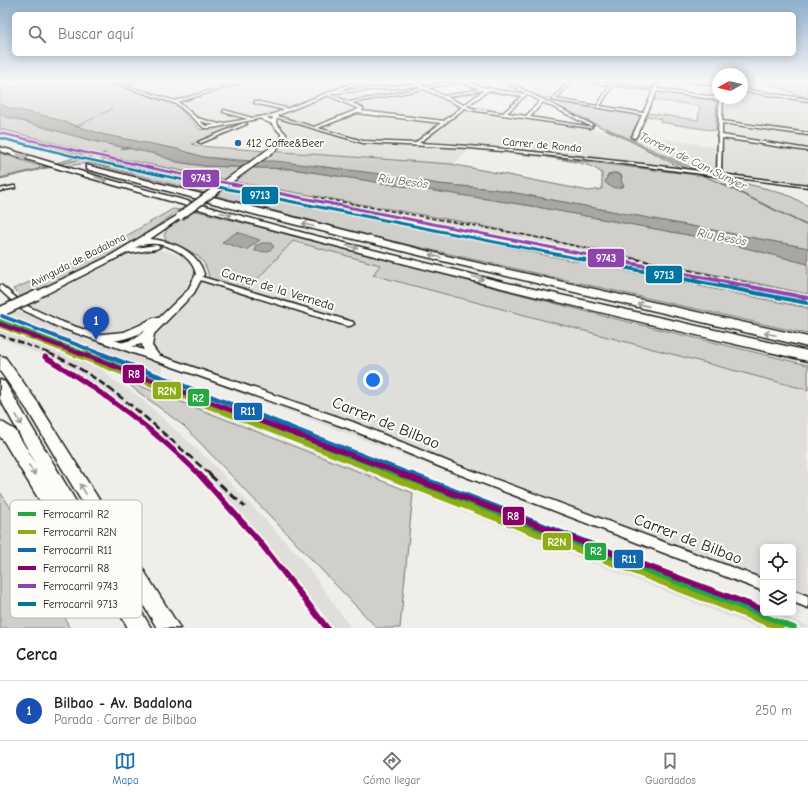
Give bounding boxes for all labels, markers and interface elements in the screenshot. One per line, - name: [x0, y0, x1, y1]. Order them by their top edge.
- search box: [12, 12, 796, 56]
- icon: search: [26, 23, 48, 45]
- text: Buscar aquí: [58, 25, 134, 43]
- north arrow: [712, 68, 748, 104]
- water label: Torrent de Can Sunyer: [637, 129, 750, 194]
- street label: Carrer de Ronda: [502, 135, 582, 155]
- place label: 412 Coffee&Beer: [246, 137, 325, 150]
- marker: 412 Coffee&Beer: [233, 138, 243, 148]
- one-way arrow: [16, 153, 29, 160]
- line badge: 9743: [182, 169, 220, 188]
- water label: Riu Besòs: [377, 171, 429, 191]
- text: 9743: [191, 172, 211, 185]
- one-way arrow: [94, 176, 107, 183]
- line badge: 9713: [241, 186, 279, 205]
- text: 9713: [250, 189, 270, 202]
- one-way arrow: [219, 211, 232, 218]
- one-way arrow: [302, 221, 315, 229]
- water label: Riu Besòs: [696, 225, 748, 249]
- street label: Avinguda de Badalona: [28, 230, 128, 290]
- one-way arrow: [345, 243, 358, 251]
- line badge: 9743: [587, 248, 625, 268]
- one-way arrow: [428, 252, 441, 260]
- text: 9743: [596, 252, 616, 265]
- street label: Carrer de la Verneda: [220, 265, 336, 313]
- line badge: 9713: [645, 265, 683, 284]
- text: 9713: [654, 269, 674, 282]
- one-way arrow: [471, 275, 484, 283]
- one-way arrow: [637, 301, 650, 309]
- pin: 1: [83, 307, 109, 340]
- one-way arrow: [764, 329, 777, 337]
- line badge: R8: [122, 364, 145, 384]
- text: R8: [128, 368, 140, 381]
- your location: [363, 370, 383, 390]
- line badge: R2N: [152, 381, 182, 400]
- text: R2N: [157, 385, 177, 398]
- line badge: R2: [187, 388, 210, 407]
- text: R2: [192, 392, 204, 405]
- street label: Carrer de Bilbao: [330, 393, 442, 453]
- line badge: R11: [233, 402, 263, 421]
- text: R11: [240, 405, 256, 418]
- one-way arrow: [16, 414, 23, 426]
- one-way arrow: [28, 464, 36, 476]
- one-way arrow: [79, 484, 87, 495]
- legend: [10, 500, 142, 618]
- line badge: R8: [502, 506, 525, 526]
- text: Ferrocarril R2: [43, 508, 109, 521]
- text: R8: [507, 510, 519, 523]
- street label: Carrer de Bilbao: [631, 510, 745, 568]
- text: Ferrocarril R2N: [43, 526, 116, 539]
- line badge: R2N: [542, 532, 572, 551]
- text: R2N: [547, 536, 567, 549]
- line badge: R2: [584, 542, 607, 561]
- text: Ferrocarril R11: [43, 544, 112, 557]
- map controls: [760, 544, 796, 616]
- button: locate: [760, 544, 796, 580]
- text: R2: [590, 545, 602, 558]
- line badge: R11: [613, 549, 644, 569]
- text: R11: [621, 553, 637, 566]
- text: Ferrocarril R8: [43, 562, 109, 575]
- text: Ferrocarril 9743: [43, 580, 118, 593]
- button: layers: [760, 580, 796, 616]
- text: Ferrocarril 9713: [43, 598, 118, 611]
- text: Cerca: [16, 645, 58, 664]
- text: Bilbao - Av. Badalona: [54, 694, 192, 712]
- text: 1: [26, 703, 32, 718]
- text: 250 m: [755, 703, 792, 718]
- text: Parada · Carrer de Bilbao: [54, 712, 197, 727]
- tab: Mapa: [112, 750, 139, 787]
- tab: Cómo llegar: [363, 750, 420, 787]
- tab: Guardados: [645, 750, 696, 787]

